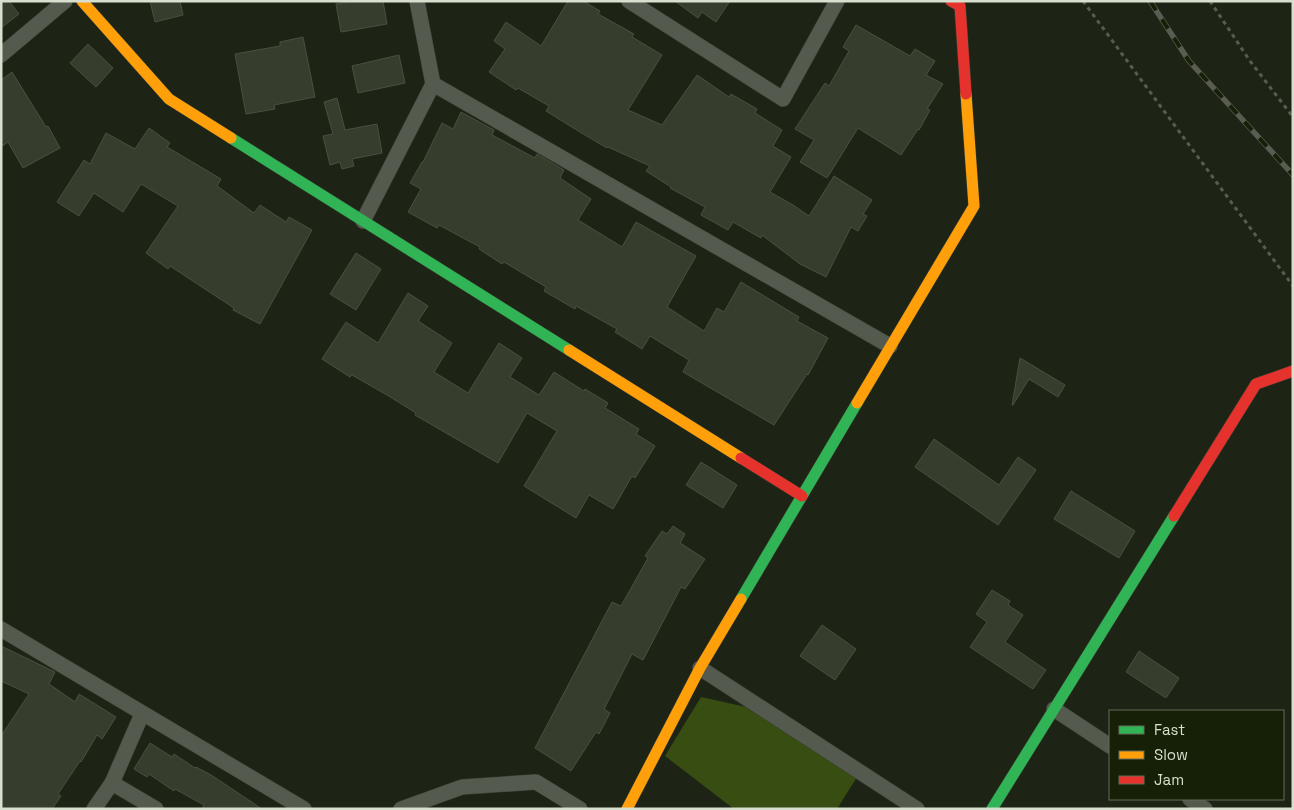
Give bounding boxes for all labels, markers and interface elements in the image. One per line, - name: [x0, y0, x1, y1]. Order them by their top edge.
- legend: [1109, 710, 1284, 800]
- text: Fast: [1154, 720, 1185, 739]
- text: Slow: [1154, 745, 1188, 764]
- text: Jam: [1154, 770, 1184, 789]

